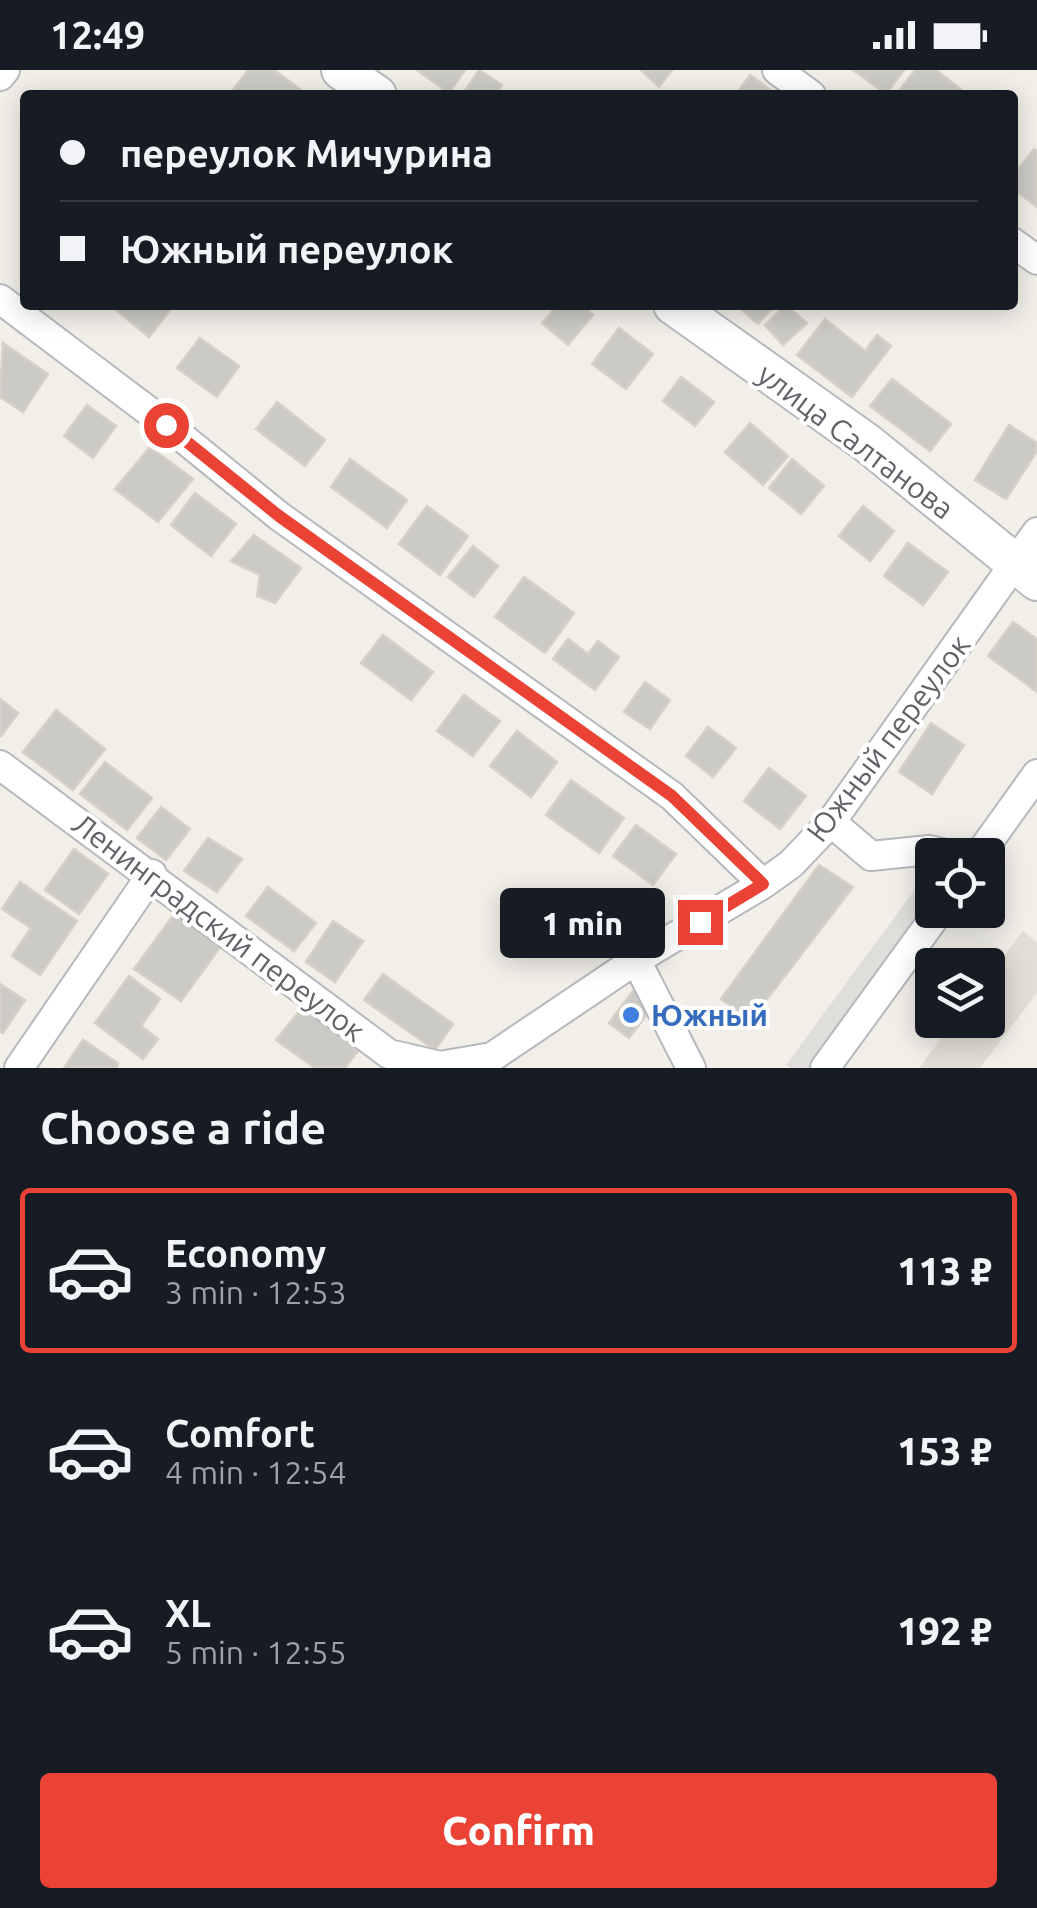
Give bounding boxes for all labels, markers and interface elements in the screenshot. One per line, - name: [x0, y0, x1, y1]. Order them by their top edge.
- text: 12:49: [50, 14, 145, 56]
- text: переулок Мичурина: [120, 132, 493, 174]
- text: Южный переулок: [120, 228, 453, 270]
- street label: улица Салтанова: [751, 356, 961, 526]
- route start: [144, 403, 189, 448]
- street label: Южный переулок: [799, 628, 977, 848]
- street label: Ленинградский переулок: [66, 806, 372, 1048]
- map controls: [915, 838, 1005, 1038]
- button: locate: [915, 838, 1005, 928]
- callout: 1 min: [500, 887, 665, 957]
- route end: [678, 900, 723, 945]
- text: 1 min: [542, 905, 623, 941]
- button: layers: [915, 948, 1005, 1038]
- place label: Южный: [651, 998, 768, 1032]
- marker: Южный: [620, 1004, 642, 1026]
- text: Choose a ride: [40, 1102, 326, 1153]
- icon: car: [45, 1226, 135, 1316]
- text: Economy: [165, 1232, 326, 1274]
- text: 113 ₽: [897, 1250, 992, 1292]
- text: 3 min · 12:53: [165, 1274, 347, 1310]
- icon: car: [45, 1406, 135, 1496]
- text: Comfort: [165, 1412, 315, 1454]
- text: 153 ₽: [897, 1430, 992, 1472]
- text: 4 min · 12:54: [165, 1454, 347, 1490]
- icon: car: [45, 1586, 135, 1676]
- text: XL: [165, 1592, 211, 1634]
- text: 192 ₽: [897, 1610, 992, 1652]
- text: 5 min · 12:55: [165, 1634, 347, 1670]
- button: Confirm: [40, 1773, 997, 1888]

